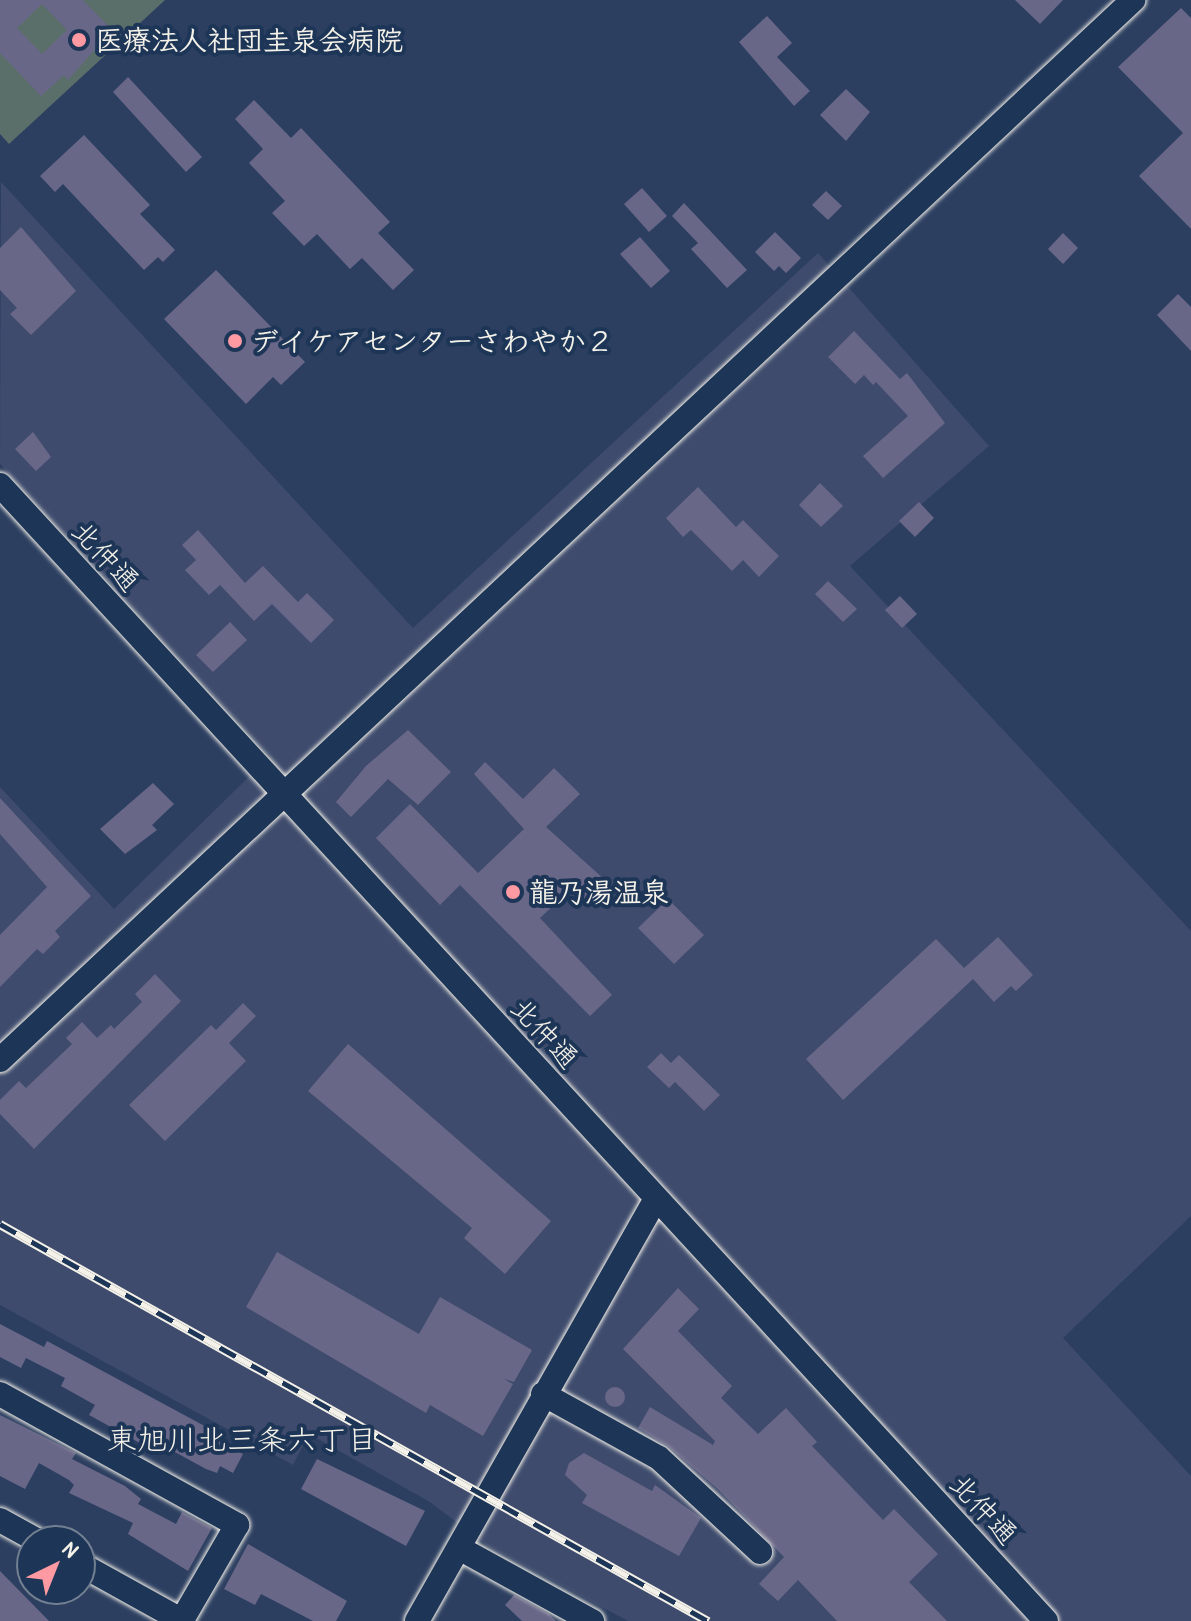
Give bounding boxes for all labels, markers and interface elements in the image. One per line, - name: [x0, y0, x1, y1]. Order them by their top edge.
- place label: 医療法人社団圭泉会病院: [95, 23, 403, 57]
- marker: 医療法人社団圭泉会病院: [70, 31, 88, 49]
- place label: デイケアセンターさわやか２: [251, 324, 615, 358]
- marker: デイケアセンターさわやか２: [226, 332, 244, 350]
- street label: 北仲通: [65, 514, 147, 598]
- place label: 龍乃湯温泉: [529, 875, 669, 909]
- marker: 龍乃湯温泉: [504, 883, 522, 901]
- street label: 北仲通: [504, 991, 586, 1075]
- district label: 東旭川北三条六丁目: [107, 1421, 377, 1457]
- street label: 北仲通: [943, 1467, 1025, 1551]
- north arrow: [16, 1525, 96, 1605]
- text: N: [56, 1534, 86, 1564]

